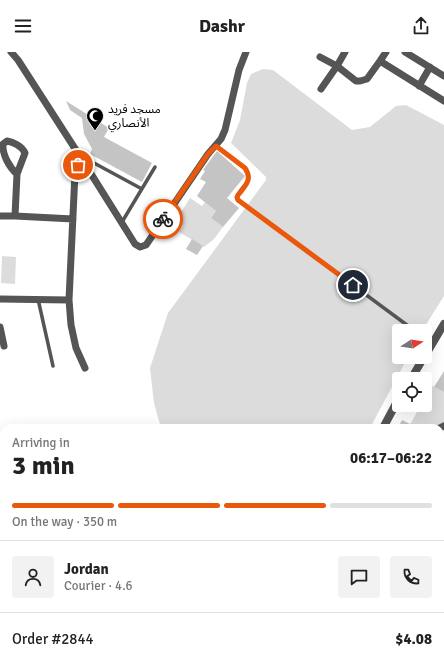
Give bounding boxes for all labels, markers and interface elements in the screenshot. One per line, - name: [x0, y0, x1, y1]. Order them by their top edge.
- icon: menu: [12, 15, 34, 37]
- text: Dashr: [199, 15, 245, 37]
- icon: share: [410, 15, 432, 37]
- place label: مسجد فريد الأنصاري: [108, 102, 161, 132]
- mosque icon: مسجد فريد الأنصاري: [85, 106, 105, 131]
- pin: [61, 148, 95, 182]
- icon: bag: [67, 154, 89, 176]
- courier: [143, 199, 183, 239]
- icon: bike: [152, 208, 174, 230]
- pin: [336, 268, 370, 302]
- icon: home: [342, 274, 364, 296]
- north arrow: [392, 324, 432, 364]
- map controls: [392, 324, 432, 412]
- button: locate: [392, 372, 432, 412]
- text: Arriving in: [12, 435, 70, 451]
- text: 06:17–06:22: [350, 449, 432, 467]
- text: 3 min: [12, 450, 75, 482]
- text: On the way · 350 m: [12, 514, 117, 530]
- button: person: [12, 556, 54, 598]
- button: chat: [338, 556, 380, 598]
- button: phone: [390, 556, 432, 598]
- text: Jordan: [64, 560, 109, 578]
- text: Courier · 4.6: [64, 578, 133, 594]
- text: Order #2844: [12, 630, 94, 648]
- text: $4.08: [395, 630, 432, 648]

